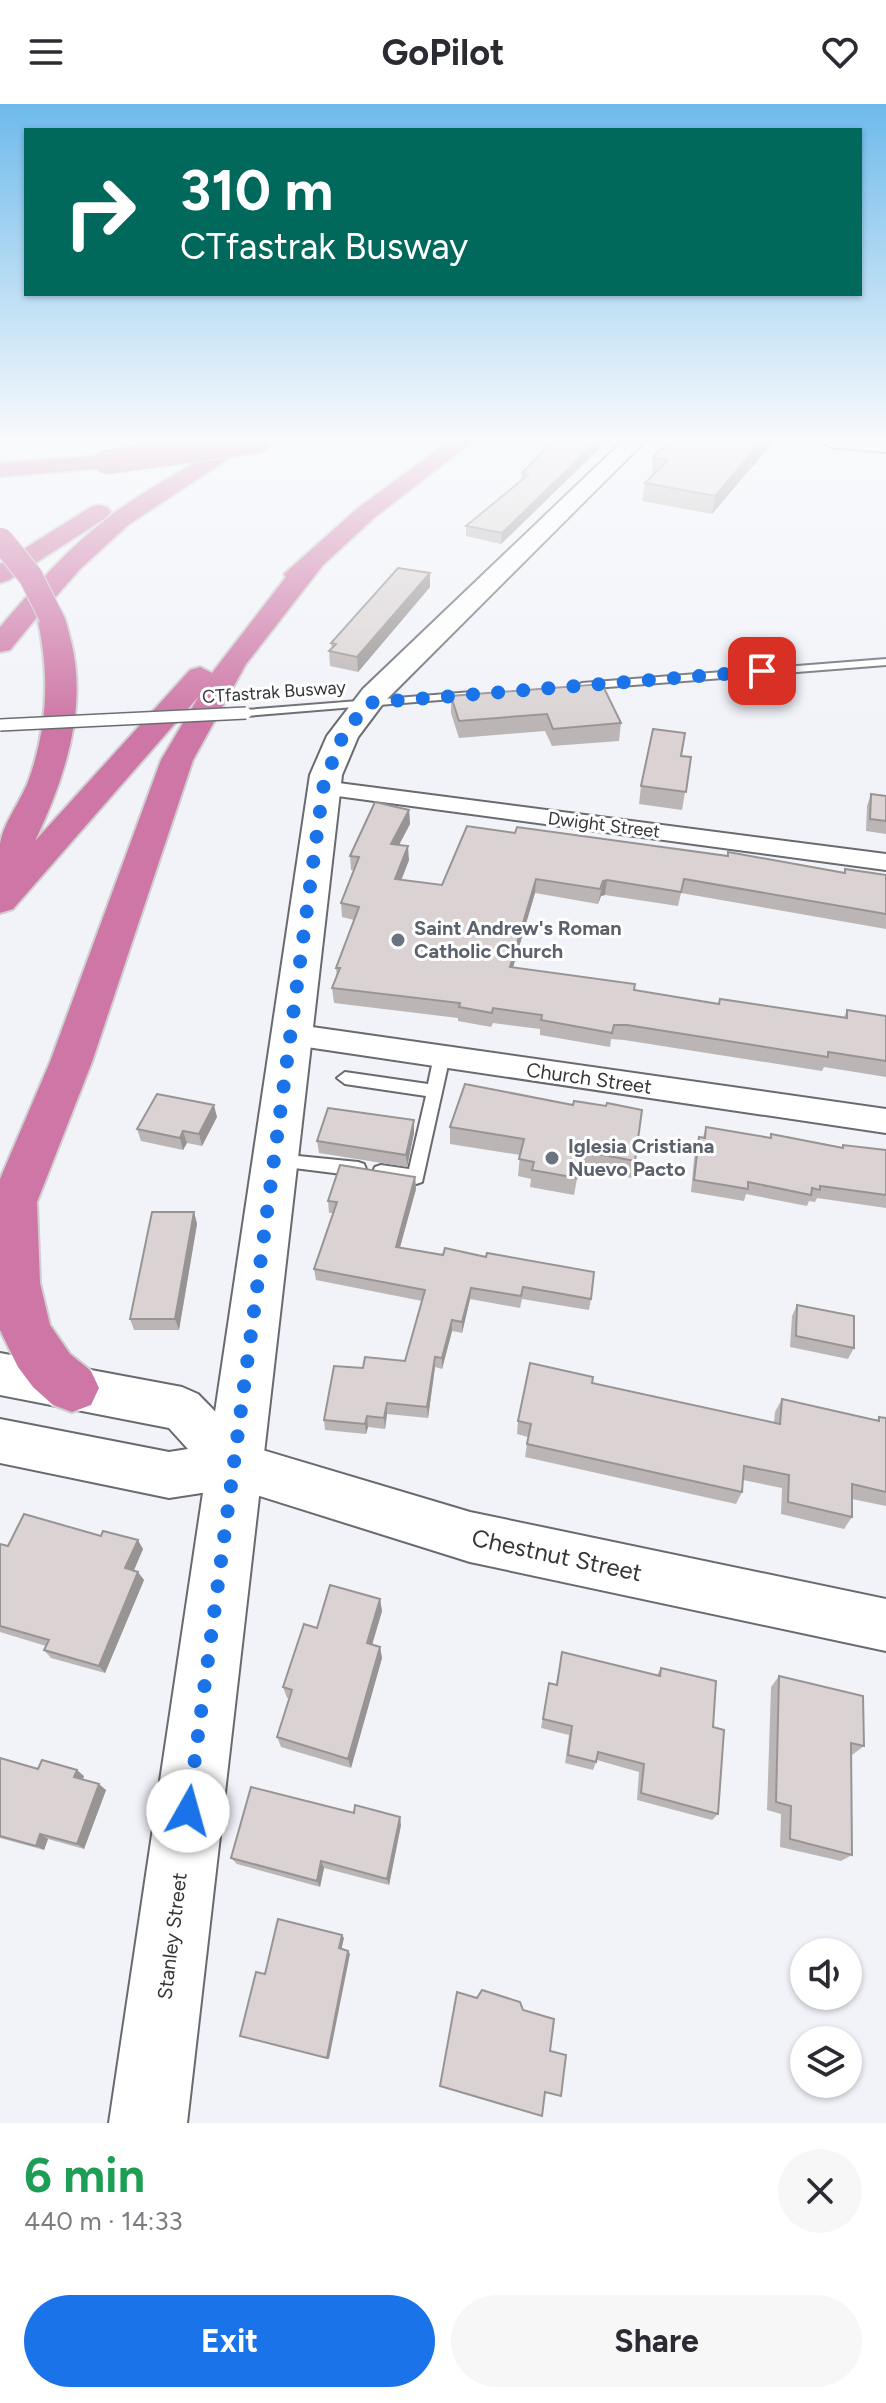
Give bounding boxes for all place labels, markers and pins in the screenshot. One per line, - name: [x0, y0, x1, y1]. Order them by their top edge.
- pin: [728, 637, 796, 705]
- place label: Saint Andrew's Roman Catholic Church: [414, 916, 622, 963]
- marker: Saint Andrew's Roman Catholic Church: [389, 931, 407, 949]
- place label: Iglesia Cristiana Nuevo Pacto: [568, 1134, 714, 1181]
- marker: Iglesia Cristiana Nuevo Pacto: [543, 1149, 561, 1167]

